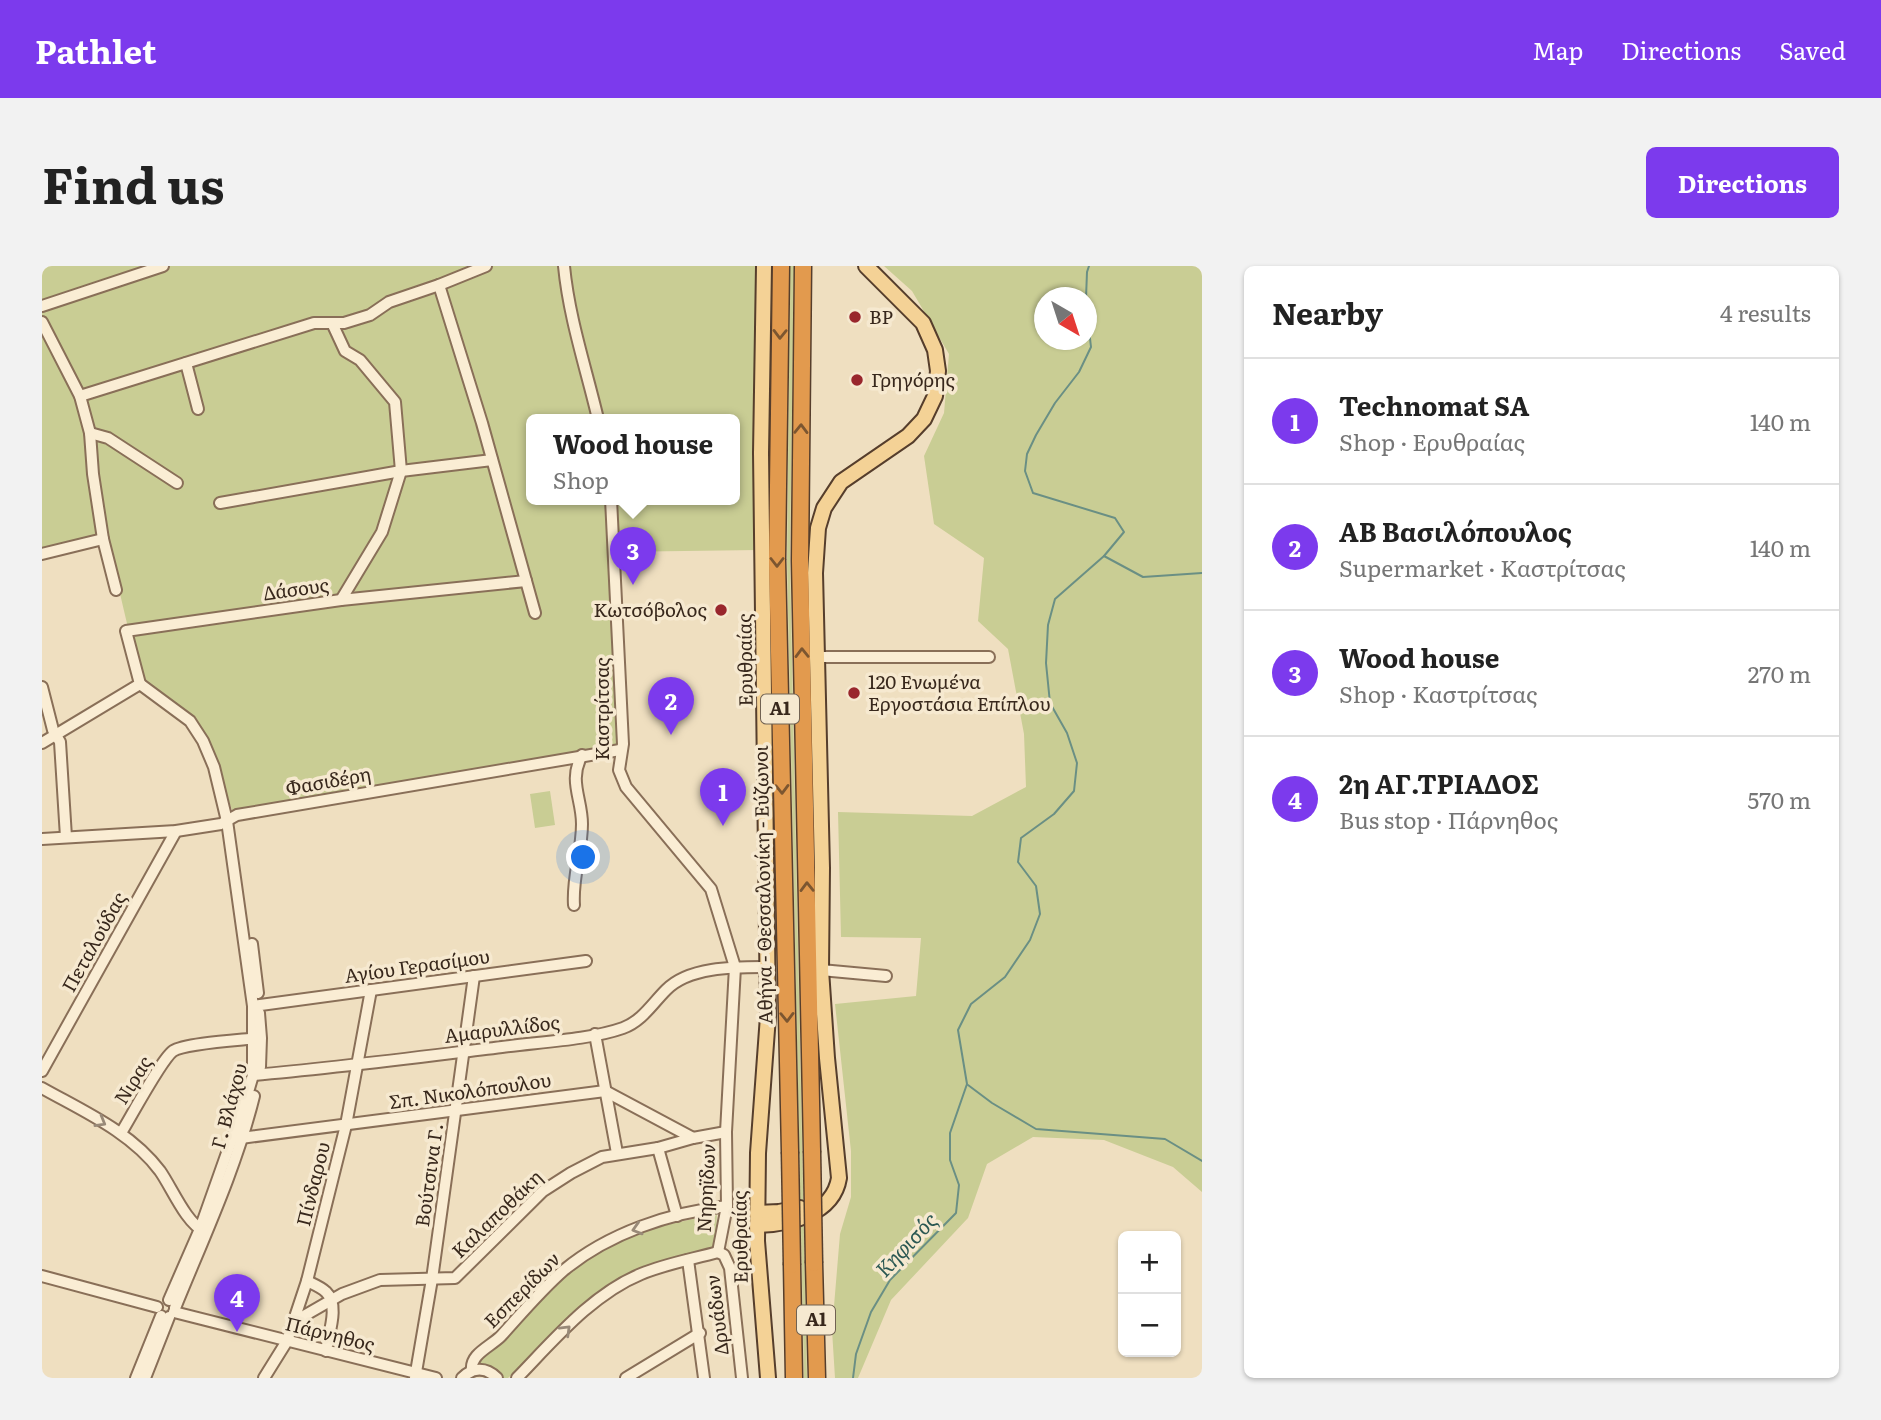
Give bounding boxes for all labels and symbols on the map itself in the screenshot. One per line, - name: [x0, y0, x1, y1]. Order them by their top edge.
- north arrow: [1034, 287, 1097, 350]
- place label: BP: [869, 302, 893, 330]
- marker: BP: [847, 309, 863, 325]
- one-way arrow: [772, 329, 788, 340]
- place label: Γρηγόρης: [871, 365, 955, 393]
- marker: Γρηγόρης: [849, 372, 865, 388]
- one-way arrow: [793, 423, 809, 434]
- pin: 3: [610, 527, 656, 585]
- one-way arrow: [769, 557, 785, 567]
- street label: Δάσους: [261, 570, 331, 606]
- place label: Κωτσόβολος: [594, 595, 707, 623]
- marker: Κωτσόβολος: [713, 602, 729, 618]
- street label: Ερυθραίας: [729, 613, 759, 707]
- one-way arrow: [794, 647, 809, 658]
- street label: Καστρίτσας: [587, 657, 615, 761]
- place label: 120 Ενωμένα Εργοστάσια Επίπλου: [868, 667, 1051, 717]
- pin: 2: [648, 677, 694, 735]
- marker: 120 Ενωμένα Εργοστάσια Επίπλου: [846, 685, 862, 701]
- road number: Α1: [761, 694, 799, 724]
- street label: Αθήνα - Θεσσαλονίκη - Εύζωνοι: [746, 745, 778, 1025]
- street label: Φασιδέρη: [283, 759, 373, 801]
- pin: 1: [700, 768, 746, 826]
- one-way arrow: [774, 784, 790, 795]
- your location: [566, 840, 600, 874]
- one-way arrow: [799, 881, 814, 892]
- street label: Πεταλούδας: [54, 886, 132, 997]
- street label: Αγίου Γερασίμου: [342, 941, 491, 989]
- street label: Αμαρυλλίδος: [443, 1007, 561, 1049]
- one-way arrow: [779, 1011, 794, 1022]
- street label: Νιρας: [106, 1050, 158, 1109]
- street label: Γ. Βλάχου: [203, 1060, 253, 1152]
- street label: Σπ. Νικολόπουλου: [387, 1065, 553, 1115]
- one-way arrow: [94, 1114, 106, 1127]
- street label: Βούτσινα Γ.: [407, 1121, 449, 1228]
- street label: Πίνδαρου: [288, 1139, 336, 1229]
- street label: Νηρηϊδων: [689, 1143, 721, 1233]
- street label: Καλαποθάκη: [445, 1163, 548, 1264]
- street label: Ερυθραίας: [724, 1190, 754, 1284]
- water label: Κηφισός: [867, 1204, 943, 1283]
- one-way arrow: [631, 1221, 644, 1235]
- street label: Εσπερίδων: [477, 1245, 566, 1334]
- street label: Δρυάδων: [697, 1273, 735, 1357]
- pin: 4: [214, 1274, 260, 1332]
- road number: Α1: [797, 1306, 835, 1335]
- street label: Πάρνηθος: [282, 1308, 378, 1358]
- one-way arrow: [558, 1326, 571, 1339]

